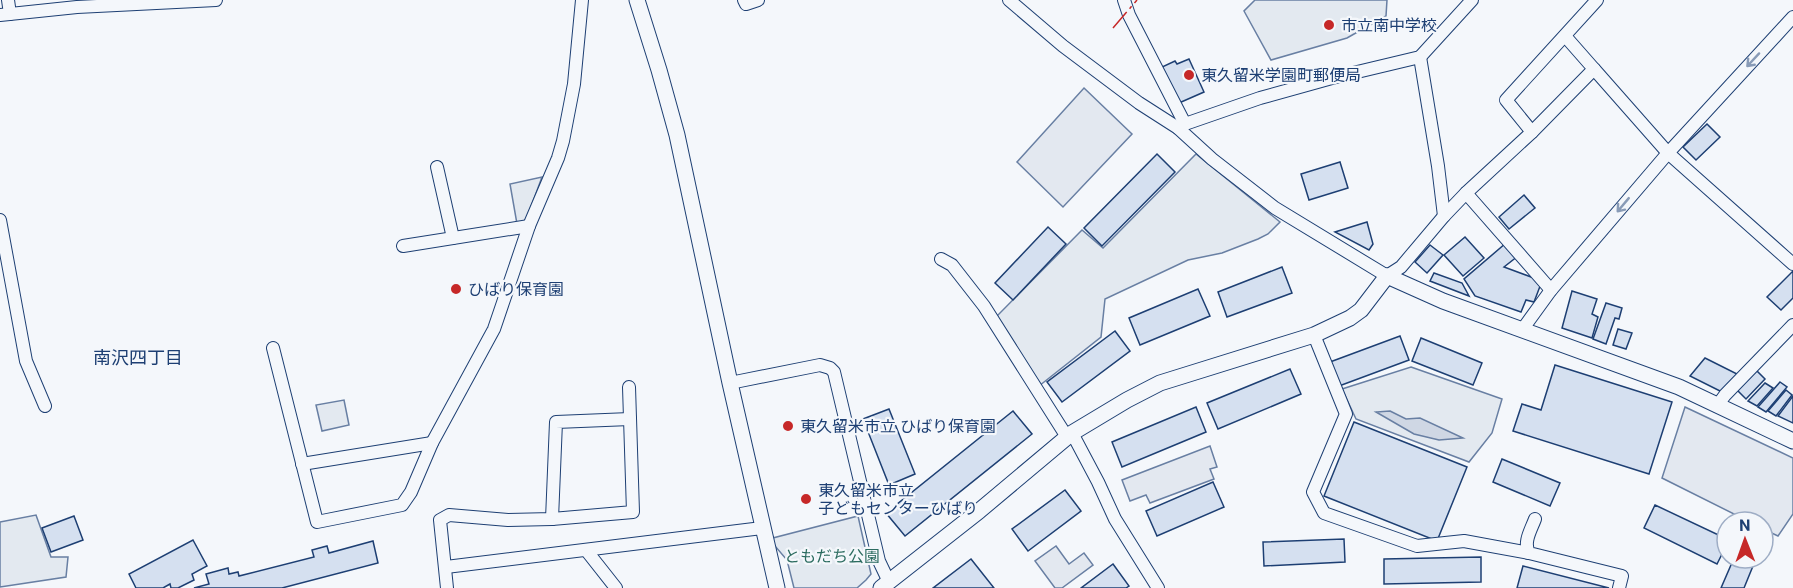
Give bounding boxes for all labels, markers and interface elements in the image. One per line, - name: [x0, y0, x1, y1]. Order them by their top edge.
- place label: 市立南中学校: [1341, 16, 1437, 35]
- marker: 市立南中学校: [1322, 18, 1336, 32]
- one-way arrow: [1746, 52, 1760, 67]
- place label: 東久留米学園町郵便局: [1201, 66, 1361, 85]
- marker: 東久留米学園町郵便局: [1182, 68, 1196, 82]
- one-way arrow: [1616, 197, 1630, 212]
- place label: ひばり保育園: [468, 280, 564, 299]
- marker: ひばり保育園: [449, 282, 463, 296]
- district label: 南沢四丁目: [93, 347, 183, 368]
- place label: 東久留米市立 ひばり保育園: [800, 417, 996, 436]
- marker: 東久留米市立 ひばり保育園: [781, 419, 795, 433]
- place label: 東久留米市立 子どもセンターひばり: [818, 481, 978, 518]
- marker: 東久留米市立 子どもセンターひばり: [799, 492, 813, 506]
- north arrow: [1715, 510, 1775, 570]
- text: N: [1739, 516, 1751, 535]
- park label: ともだち公園: [784, 547, 880, 566]

